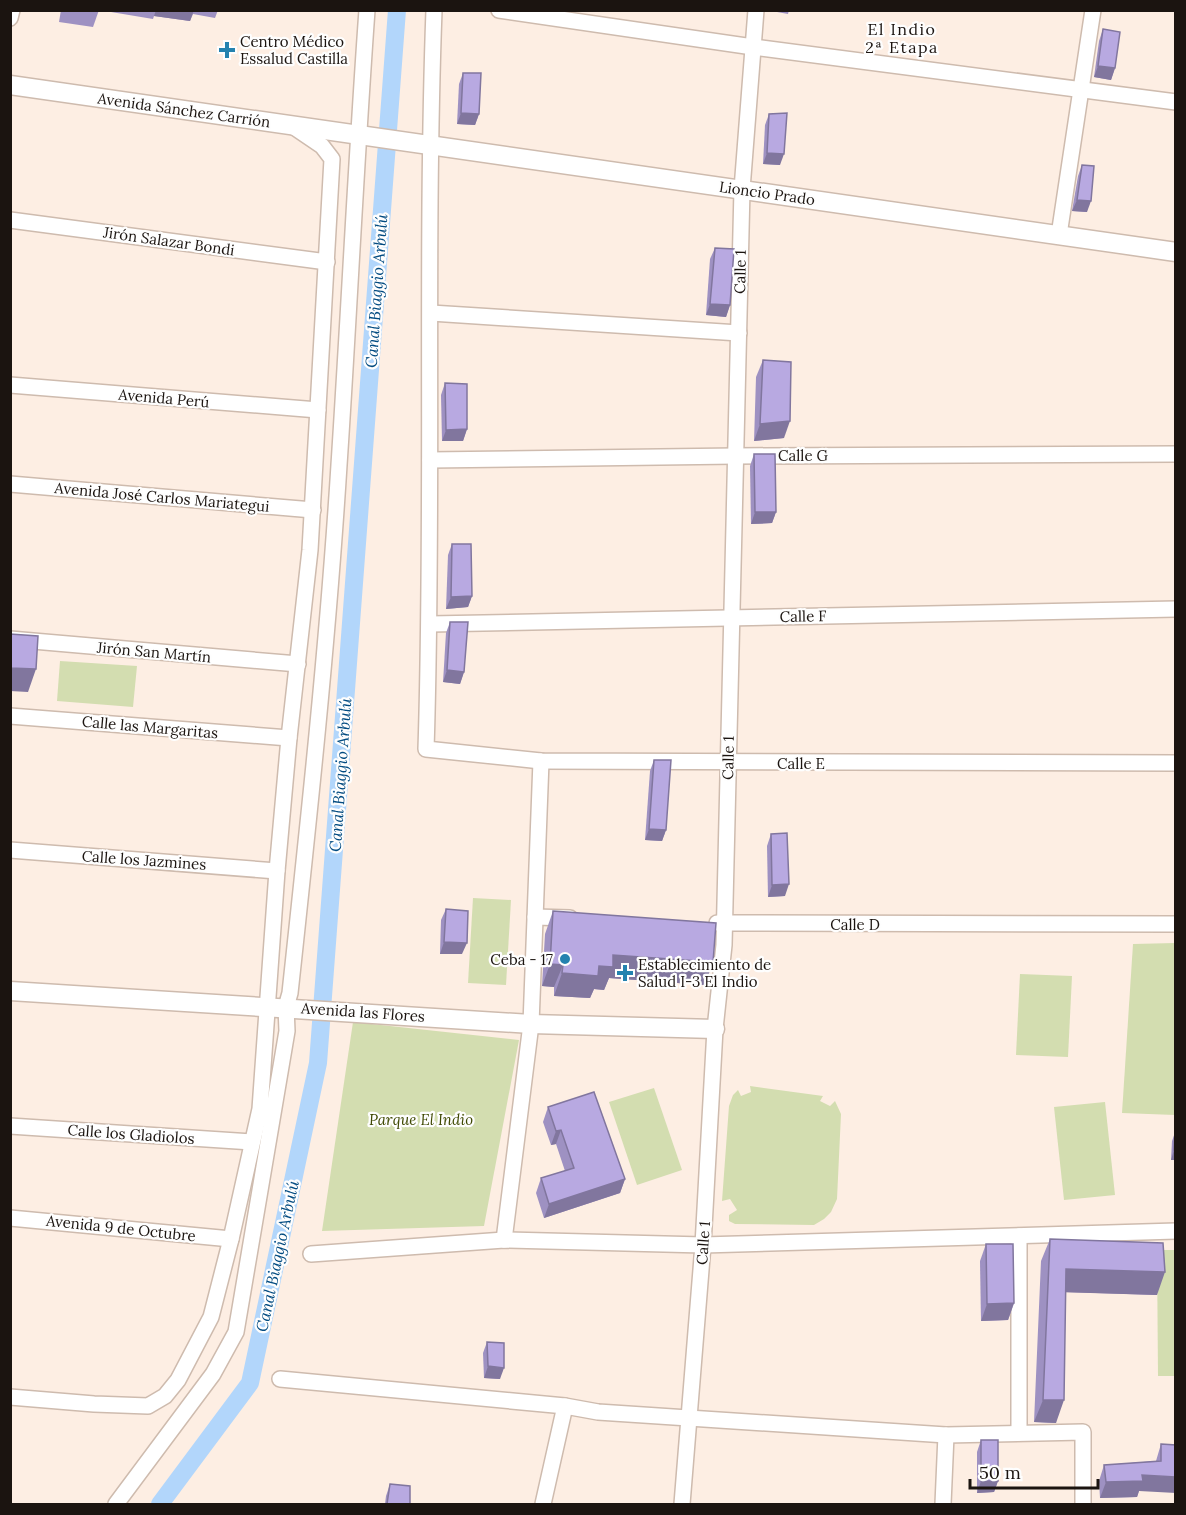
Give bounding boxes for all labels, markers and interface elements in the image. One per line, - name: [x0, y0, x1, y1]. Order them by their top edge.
- district label: El Indio 2ª Etapa: [865, 19, 939, 57]
- place label: Centro Médico Essalud Castilla: [240, 32, 348, 68]
- marker: Centro Médico Essalud Castilla: [218, 41, 236, 59]
- street label: Avenida Sánchez Carrión: [96, 88, 272, 132]
- street label: Lioncio Prado: [718, 177, 816, 209]
- water label: Canal Biaggio Arbulú: [361, 213, 391, 369]
- street label: Jirón Salazar Bondi: [101, 222, 236, 260]
- street label: Calle 1: [730, 250, 750, 294]
- street label: Avenida Perú: [117, 384, 210, 411]
- street label: Calle G: [778, 446, 829, 465]
- street label: Avenida José Carlos Mariategui: [53, 478, 270, 516]
- street label: Calle F: [779, 606, 827, 626]
- street label: Jirón San Martín: [95, 637, 212, 666]
- water label: Canal Biaggio Arbulú: [325, 697, 355, 853]
- street label: Calle las Margaritas: [81, 712, 219, 742]
- street label: Calle 1: [718, 736, 738, 780]
- street label: Calle E: [777, 754, 825, 773]
- street label: Calle los Jazmines: [81, 846, 207, 874]
- street label: Calle D: [830, 915, 880, 934]
- place label: Ceba - 17: [490, 950, 553, 969]
- marker: Ceba - 17: [558, 952, 572, 966]
- place label: Establecimiento de Salud I-3 El Indio: [638, 955, 771, 991]
- marker: Establecimiento de Salud I-3 El Indio: [616, 964, 634, 982]
- street label: Avenida las Flores: [300, 998, 426, 1026]
- park label: Parque El Indio: [369, 1110, 473, 1129]
- street label: Calle los Gladiolos: [67, 1120, 195, 1148]
- water label: Canal Biaggio Arbulú: [251, 1178, 303, 1333]
- street label: Avenida 9 de Octubre: [44, 1211, 197, 1245]
- street label: Calle 1: [692, 1220, 714, 1266]
- scale bar: [970, 1452, 1098, 1490]
- text: 50 m: [979, 1461, 1021, 1484]

